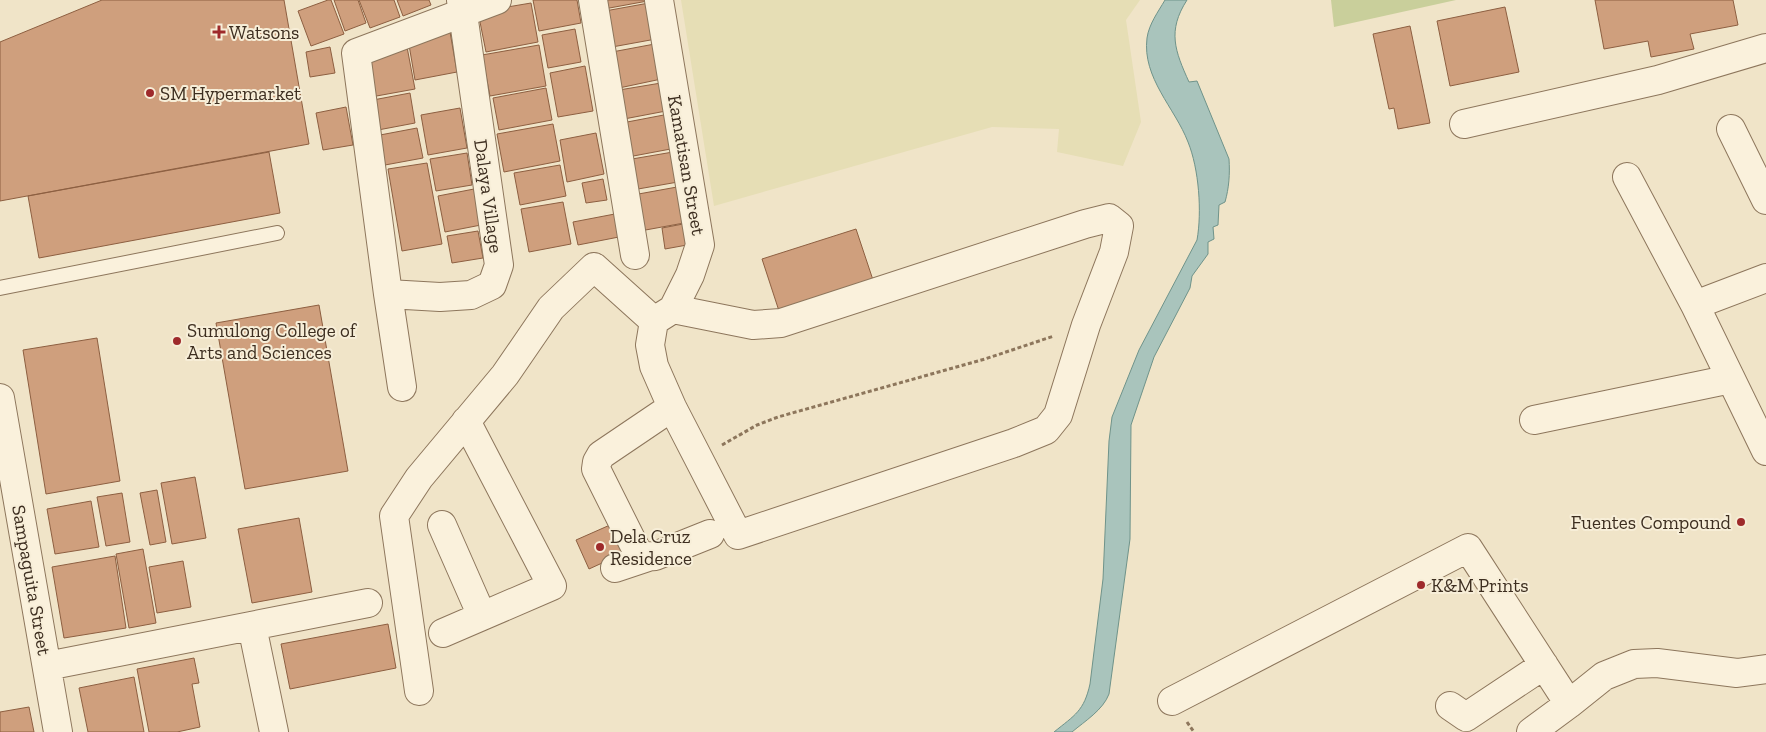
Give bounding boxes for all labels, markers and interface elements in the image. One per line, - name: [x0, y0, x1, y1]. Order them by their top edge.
- place label: Watsons: [229, 21, 299, 44]
- marker: Watsons: [213, 26, 225, 38]
- place label: SM Hypermarket: [160, 82, 301, 105]
- marker: SM Hypermarket: [144, 87, 156, 99]
- street label: Kamatisan Street: [663, 93, 710, 237]
- street label: Dalaya Village: [469, 138, 508, 255]
- place label: Sumulong College of Arts and Sciences: [187, 319, 358, 364]
- marker: Sumulong College of Arts and Sciences: [171, 335, 183, 347]
- street label: Sampaguita Street: [7, 503, 56, 657]
- place label: Fuentes Compound: [1571, 511, 1732, 534]
- marker: Fuentes Compound: [1735, 516, 1747, 528]
- place label: Dela Cruz Residence: [610, 525, 692, 570]
- marker: Dela Cruz Residence: [594, 541, 606, 553]
- place label: K&M Prints: [1431, 574, 1529, 597]
- marker: K&M Prints: [1415, 579, 1427, 591]

